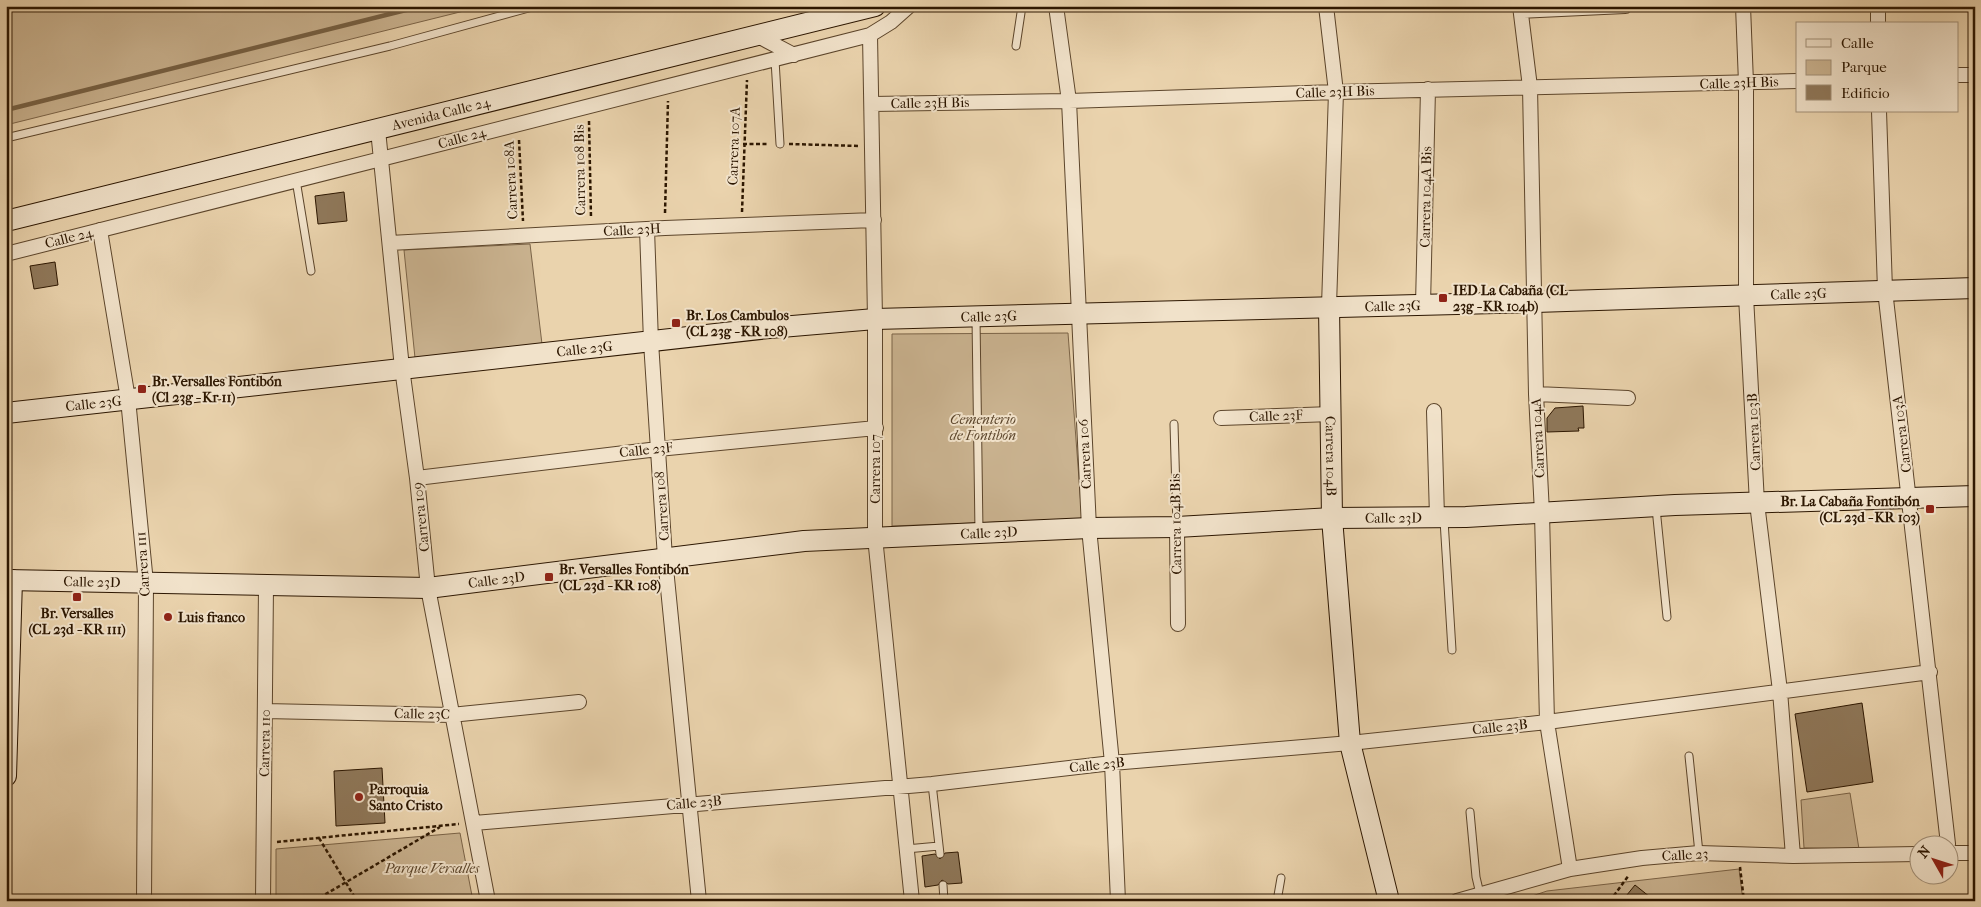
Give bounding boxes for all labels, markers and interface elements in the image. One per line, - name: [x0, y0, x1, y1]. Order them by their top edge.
- legend: [1796, 22, 1958, 112]
- text: Calle: [1841, 34, 1874, 52]
- text: Parque: [1841, 58, 1887, 76]
- street label: Calle 23H Bis: [1699, 73, 1779, 93]
- street label: Calle 23H Bis: [1295, 82, 1375, 102]
- text: Edificio: [1841, 84, 1890, 102]
- street label: Avenida Calle 24: [389, 93, 493, 134]
- street label: Calle 23H Bis: [890, 94, 970, 112]
- street label: Carrera 107A: [724, 106, 744, 186]
- street label: Calle 24: [436, 123, 489, 153]
- street label: Carrera 108 Bis: [571, 124, 589, 216]
- street label: Carrera 108A: [500, 139, 522, 220]
- street label: Carrera 104A Bis: [1417, 146, 1435, 248]
- street label: Calle 23H: [603, 220, 661, 240]
- street label: Calle 24: [43, 224, 96, 252]
- place label: IED La Cabaña (CL 23g - KR 104b): [1453, 282, 1568, 315]
- street label: Calle 23G: [1770, 284, 1827, 303]
- marker: IED La Cabaña (CL 23g - KR 104b): [1437, 292, 1449, 304]
- street label: Calle 23G: [1364, 296, 1421, 315]
- place label: Br. Los Cambulos (CL 23g - KR 108): [686, 307, 790, 340]
- street label: Calle 23G: [960, 307, 1017, 325]
- marker: Br. Los Cambulos (CL 23g - KR 108): [670, 317, 682, 329]
- street label: Calle 23G: [555, 337, 613, 360]
- place label: Br. Versalles Fontibón (Cl 23g - Kr 11): [152, 373, 283, 406]
- marker: Br. Versalles Fontibón (Cl 23g - Kr 11): [136, 383, 148, 395]
- street label: Calle 23G: [64, 392, 123, 415]
- street label: Carrera 103B: [1743, 393, 1765, 471]
- street label: Carrera 103A: [1889, 394, 1915, 474]
- street label: Carrera 104A: [1527, 397, 1549, 478]
- street label: Calle 23F: [1249, 407, 1304, 425]
- park label: Cementerio de Fontibón: [950, 411, 1016, 444]
- street label: Carrera 104B: [1322, 416, 1340, 496]
- street label: Carrera 106: [1075, 418, 1095, 490]
- street label: Carrera 107: [867, 434, 884, 504]
- street label: Calle 23F: [618, 439, 674, 461]
- street label: Carrera 108: [651, 471, 673, 541]
- street label: Carrera 104B Bis: [1167, 473, 1185, 575]
- street label: Carrera 109: [409, 481, 433, 553]
- place label: Br. La Cabaña Fontibón (CL 23d - KR 103): [1780, 493, 1921, 526]
- marker: Br. La Cabaña Fontibón (CL 23d - KR 103): [1924, 503, 1936, 515]
- street label: Calle 23D: [1365, 509, 1422, 526]
- street label: Calle 23D: [960, 523, 1018, 542]
- street label: Carrera 111: [132, 531, 154, 597]
- place label: Br. Versalles Fontibón (CL 23d - KR 108): [559, 561, 690, 594]
- street label: Calle 23D: [467, 567, 526, 591]
- marker: Br. Versalles Fontibón (CL 23d - KR 108): [543, 571, 555, 583]
- street label: Calle 23D: [63, 573, 121, 591]
- marker: Br. Versalles (CL 23d - KR 111): [71, 591, 83, 603]
- place label: Br. Versalles (CL 23d - KR 111): [28, 605, 126, 638]
- place label: Luis franco: [178, 609, 245, 626]
- marker: Luis franco: [162, 611, 174, 623]
- street label: Calle 23C: [394, 705, 450, 723]
- street label: Carrera 110: [256, 709, 274, 777]
- street label: Calle 23B: [1472, 716, 1528, 738]
- street label: Calle 23B: [1069, 754, 1125, 776]
- place label: Parroquia Santo Cristo: [369, 781, 443, 814]
- marker: Parroquia Santo Cristo: [353, 791, 365, 803]
- street label: Calle 23B: [666, 792, 722, 814]
- north arrow: [1908, 834, 1958, 884]
- text: N: [1914, 842, 1934, 862]
- street label: Calle 23: [1661, 845, 1709, 865]
- park label: Parque Versalles: [384, 860, 480, 877]

